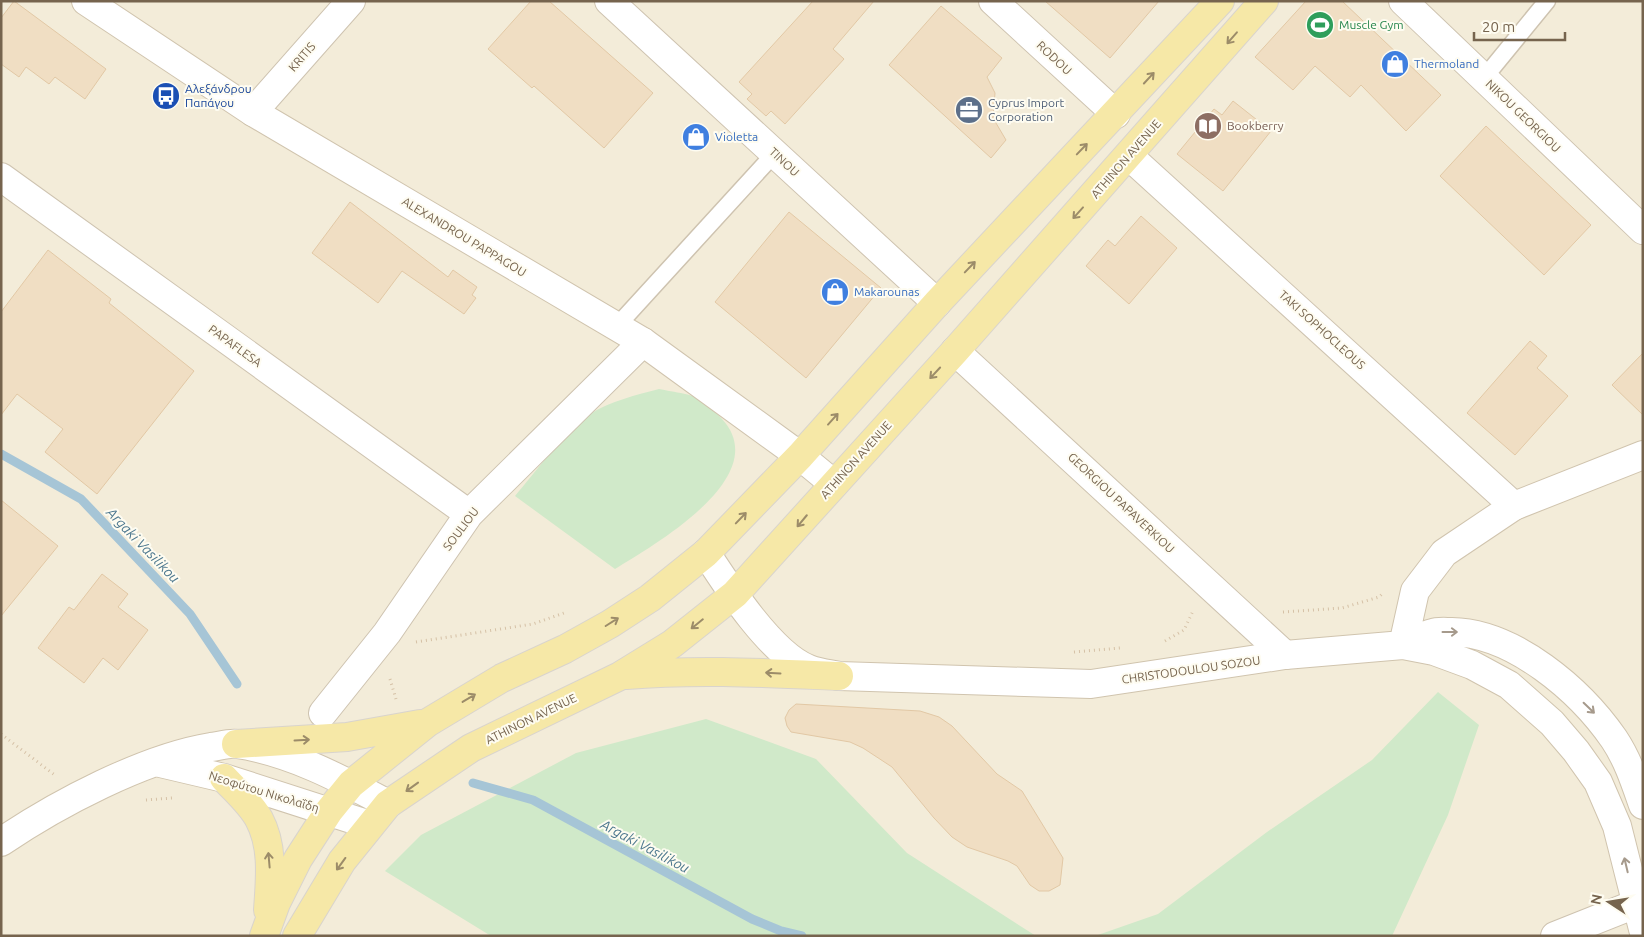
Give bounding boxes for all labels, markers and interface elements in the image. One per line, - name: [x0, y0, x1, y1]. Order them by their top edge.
- sports icon: Muscle Gym: [1305, 10, 1335, 40]
- scale bar: [1474, 10, 1565, 42]
- place label: Muscle Gym: [1339, 18, 1404, 31]
- text: 20 m: [1482, 18, 1515, 35]
- one-way arrow: [1227, 31, 1238, 44]
- street label: RODOU: [1034, 38, 1074, 77]
- street label: KRITIS: [286, 40, 318, 74]
- shop icon: Thermoland: [1380, 49, 1410, 79]
- place label: Thermoland: [1414, 57, 1479, 70]
- one-way arrow: [1143, 72, 1155, 85]
- street label: NIKOU GEORGIOU: [1483, 77, 1563, 155]
- bus stop icon: Αλεξάνδρου Παπάγου: [151, 81, 181, 111]
- place label: Αλεξάνδρου Παπάγου: [185, 82, 252, 109]
- office icon: Cyprus Import Corporation: [954, 95, 984, 125]
- place label: Cyprus Import Corporation: [988, 96, 1065, 123]
- library icon: Bookberry: [1193, 111, 1223, 141]
- street label: ATHINON AVENUE: [1088, 117, 1163, 200]
- place label: Bookberry: [1227, 119, 1284, 132]
- shop icon: Violetta: [681, 122, 711, 152]
- place label: Violetta: [715, 130, 758, 143]
- one-way arrow: [1076, 143, 1088, 156]
- street label: TINOU: [767, 145, 802, 179]
- street label: ALEXANDROU PAPPAGOU: [400, 194, 529, 279]
- one-way arrow: [1072, 206, 1084, 219]
- one-way arrow: [964, 261, 976, 274]
- shop icon: Makarounas: [820, 277, 850, 307]
- place label: Makarounas: [854, 285, 919, 298]
- street label: TAKI SOPHOCLEOUS: [1277, 288, 1368, 372]
- street label: PAPAFLESA: [206, 322, 264, 369]
- one-way arrow: [929, 367, 941, 379]
- one-way arrow: [827, 413, 839, 426]
- street label: ATHINON AVENUE: [818, 418, 894, 501]
- street label: GEORGIOU PAPAVERKIOU: [1066, 450, 1177, 555]
- water label: Argaki Vasilikou: [103, 504, 183, 586]
- street label: SOULIOU: [440, 505, 481, 553]
- one-way arrow: [735, 512, 747, 525]
- one-way arrow: [797, 514, 808, 527]
- one-way arrow: [605, 617, 619, 627]
- one-way arrow: [691, 619, 704, 630]
- one-way arrow: [1441, 627, 1457, 637]
- street label: CHRISTODOULOU SOZOU: [1121, 653, 1261, 686]
- one-way arrow: [765, 669, 781, 678]
- street label: ATHINON AVENUE: [483, 691, 579, 746]
- one-way arrow: [461, 692, 475, 702]
- one-way arrow: [1582, 701, 1594, 713]
- one-way arrow: [294, 736, 310, 745]
- street label: Νεοφύτου Νικολαΐδη: [207, 769, 321, 814]
- one-way arrow: [405, 782, 419, 792]
- water label: Argaki Vasilikou: [597, 816, 692, 876]
- one-way arrow: [265, 853, 274, 869]
- one-way arrow: [335, 857, 346, 870]
- one-way arrow: [1621, 857, 1630, 873]
- north arrow: [1584, 877, 1634, 927]
- text: N: [1587, 893, 1605, 906]

